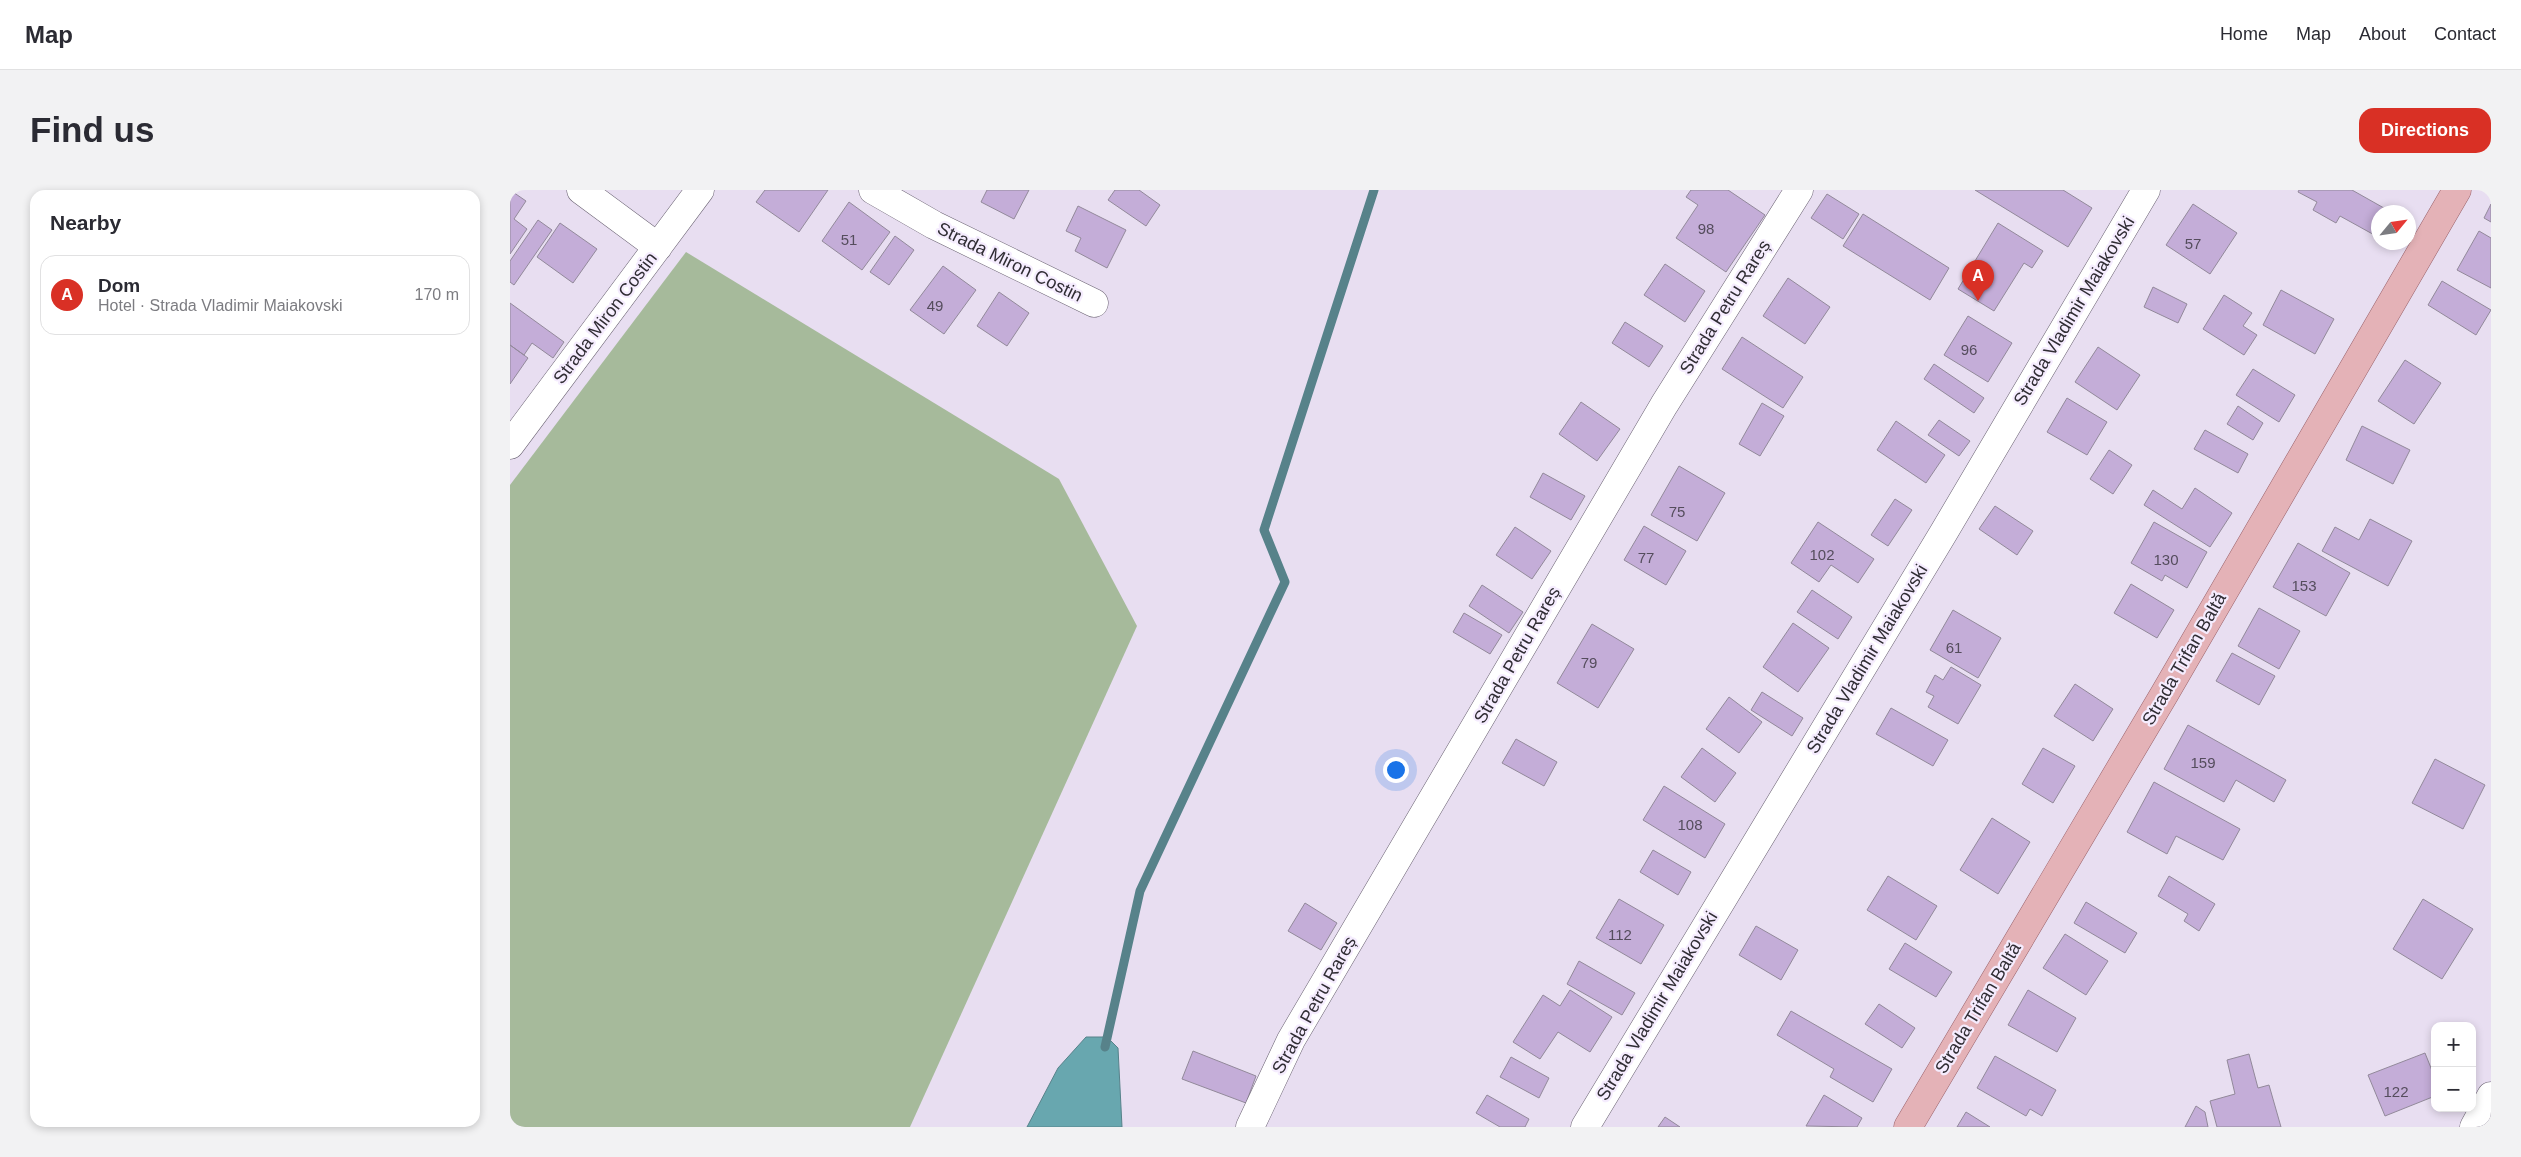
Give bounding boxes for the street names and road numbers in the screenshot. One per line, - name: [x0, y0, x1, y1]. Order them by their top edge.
- street label: Strada Vladimir Maiakovski: [2010, 213, 2138, 409]
- street label: Strada Miron Costin: [934, 218, 1086, 306]
- street label: Strada Petru Rareș: [1676, 236, 1774, 378]
- street label: Strada Miron Costin: [549, 248, 661, 388]
- street label: Strada Vladimir Maiakovski: [1803, 561, 1931, 757]
- street label: Strada Petru Rareș: [1470, 583, 1564, 727]
- street label: Strada Trifan Baltă: [2138, 589, 2230, 729]
- street label: Strada Vladimir Maiakovski: [1593, 908, 1721, 1104]
- street label: Strada Petru Rareș: [1268, 933, 1360, 1077]
- street label: Strada Trifan Baltă: [1931, 938, 2025, 1077]

